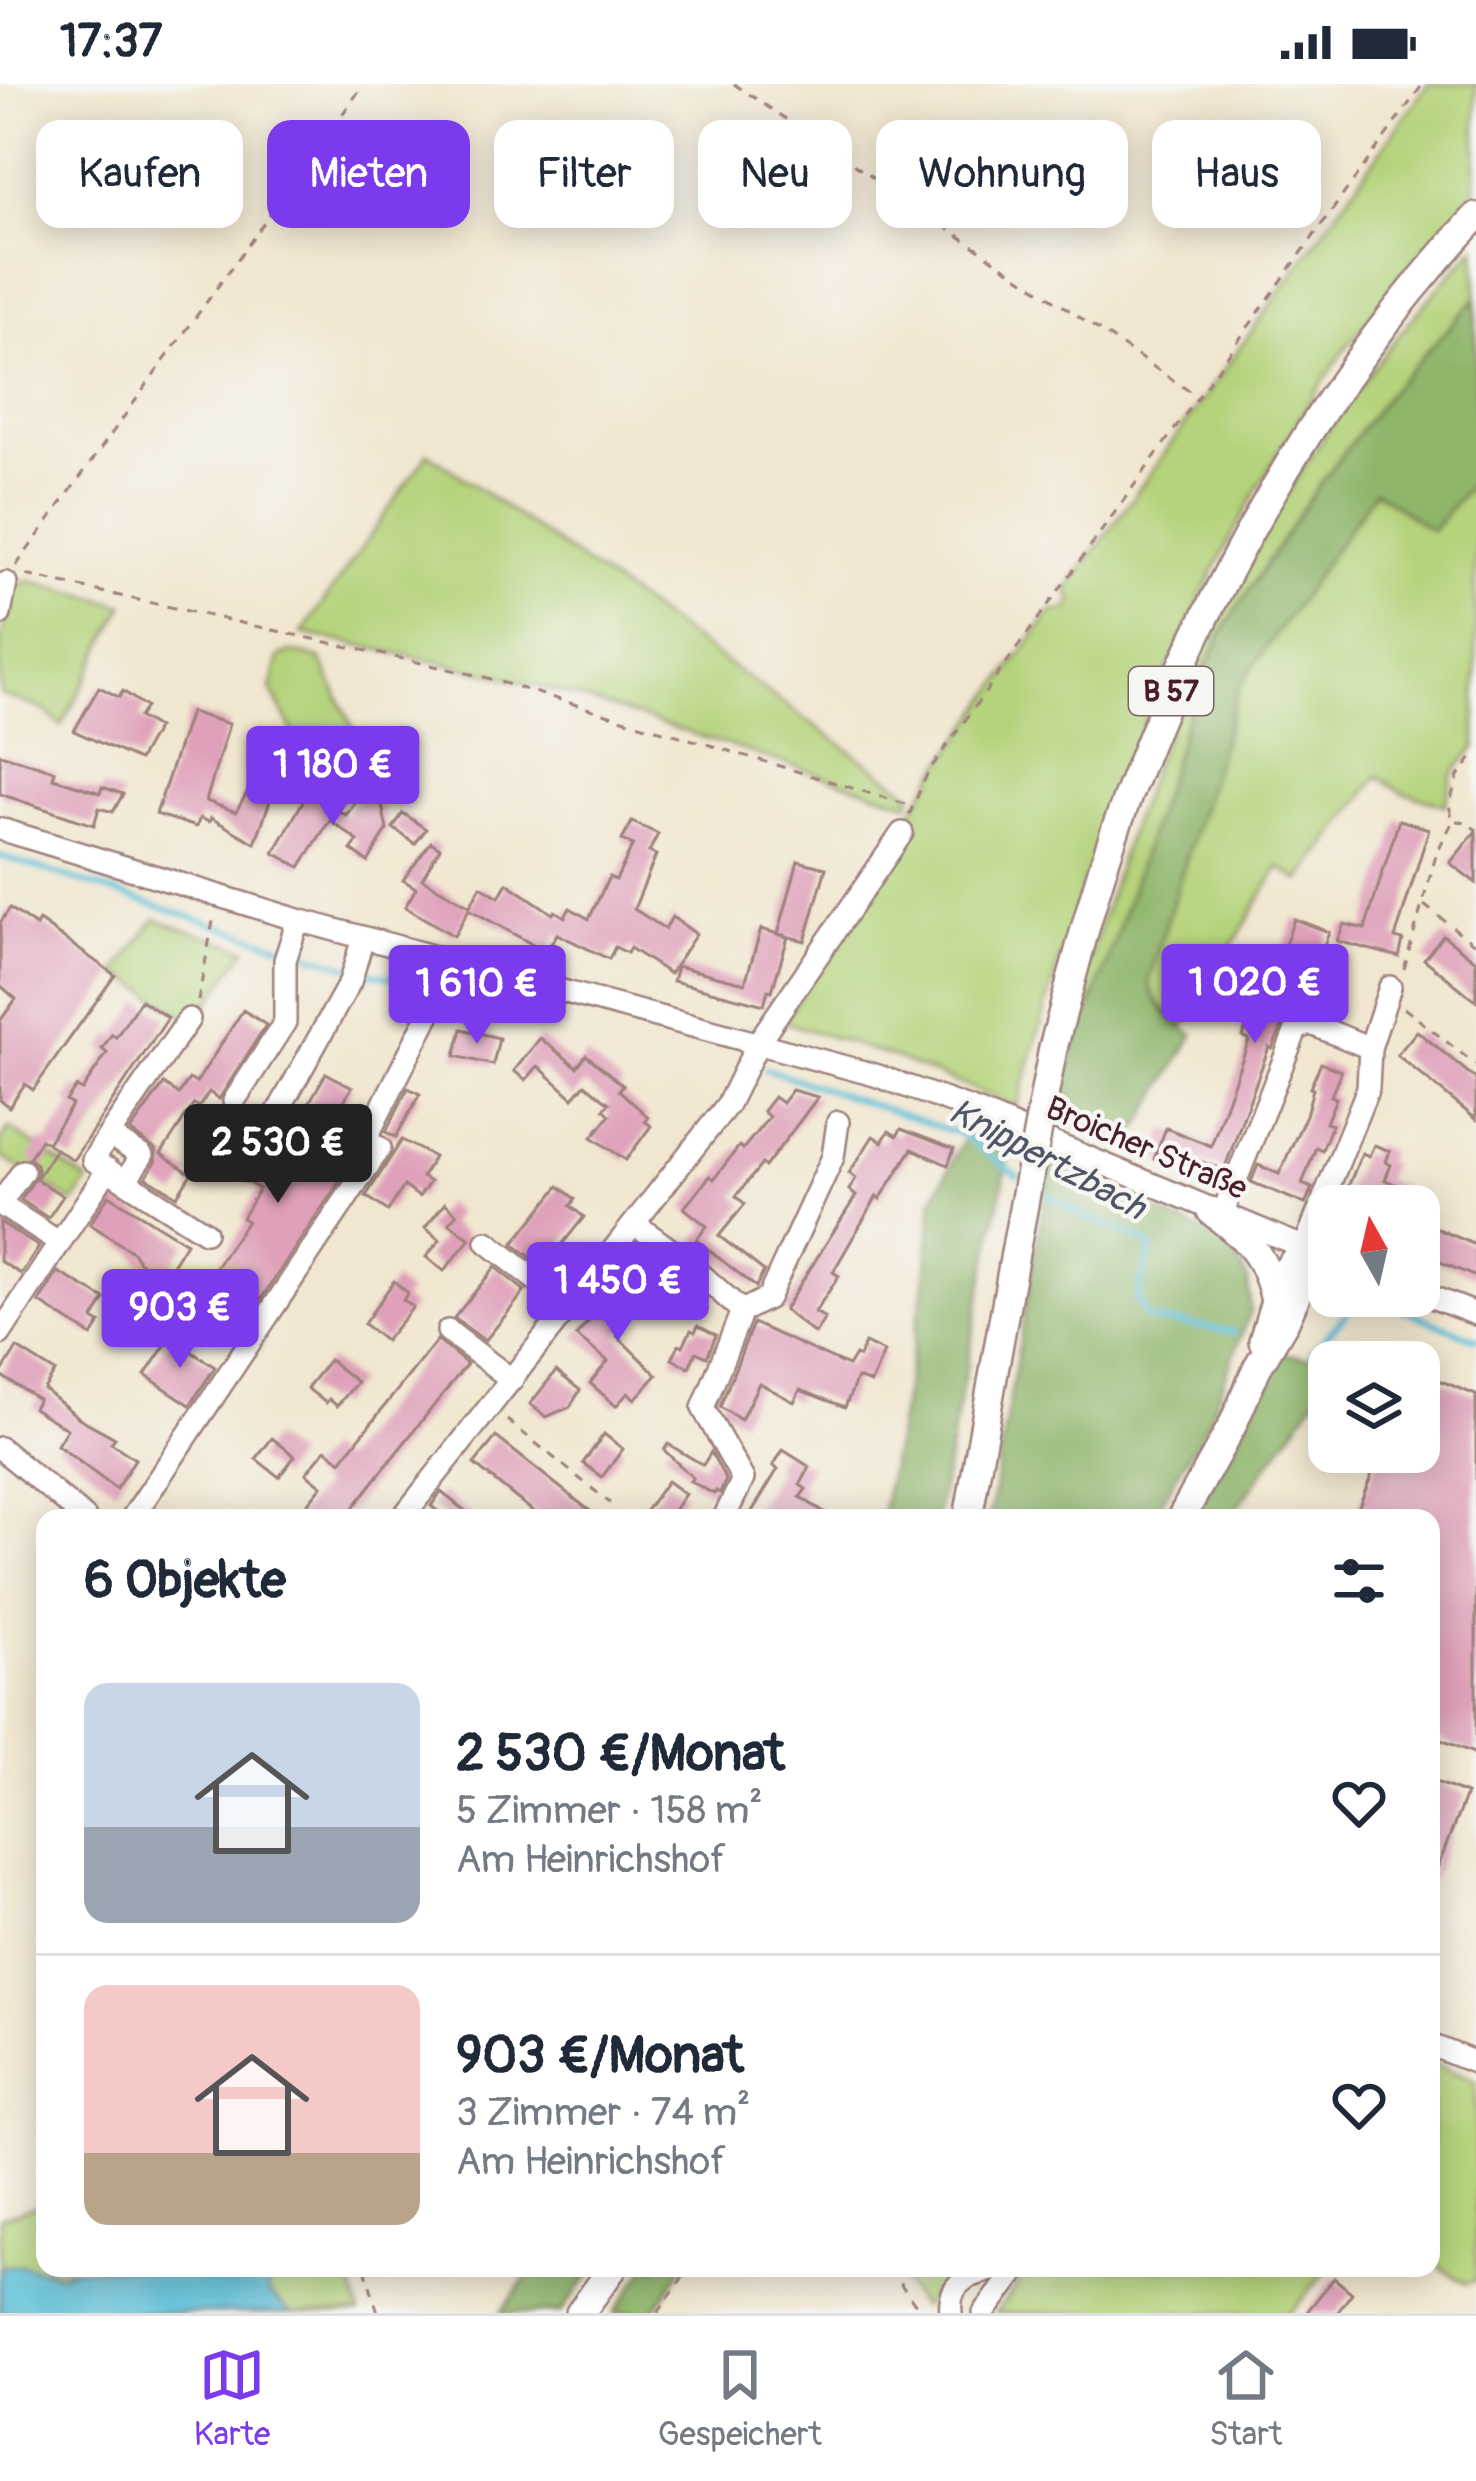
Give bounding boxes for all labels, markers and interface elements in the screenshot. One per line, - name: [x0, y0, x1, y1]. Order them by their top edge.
- text: 17:37: [60, 14, 162, 70]
- chip: Kaufen: [36, 120, 243, 228]
- chip: Mieten: [267, 120, 470, 228]
- chip: Filter: [494, 120, 674, 228]
- chip: Neu: [698, 120, 852, 228]
- chip: Wohnung: [876, 120, 1128, 228]
- chip: Haus: [1152, 120, 1321, 228]
- road number: B 57: [1129, 667, 1213, 715]
- pin: 1 180 €: [222, 726, 444, 828]
- text: 1 180 €: [273, 740, 393, 789]
- pin: 1 020 €: [1144, 944, 1366, 1046]
- pin: 1 610 €: [366, 945, 588, 1047]
- text: 1 020 €: [1189, 958, 1322, 1007]
- text: 1 610 €: [416, 959, 538, 1008]
- street label: Broicher Straße: [1040, 1088, 1253, 1209]
- water label: Knippertzbach: [941, 1089, 1155, 1231]
- pin: 2 530 €: [167, 1104, 389, 1206]
- text: 2 530 €: [211, 1118, 345, 1167]
- north arrow: [1308, 1185, 1440, 1317]
- map controls: [1308, 1185, 1440, 1473]
- pin: 1 450 €: [507, 1242, 729, 1344]
- text: 1 450 €: [554, 1256, 682, 1305]
- pin: 903 €: [96, 1269, 264, 1371]
- text: 903 €: [129, 1283, 231, 1332]
- button: layers: [1308, 1341, 1440, 1473]
- icon: filters: [1326, 1548, 1392, 1614]
- text: 6 Objekte: [84, 1549, 286, 1613]
- text: 2 530 €/Monat: [456, 1722, 785, 1786]
- icon: home: [180, 1731, 324, 1875]
- icon: heart: [1326, 1770, 1392, 1836]
- text: 5 Zimmer · 158 m²: [456, 1786, 763, 1835]
- text: Am Heinrichshof: [456, 1835, 726, 1884]
- text: 903 €/Monat: [456, 2024, 744, 2088]
- icon: home: [180, 2033, 324, 2177]
- icon: heart: [1326, 2072, 1392, 2138]
- text: 3 Zimmer · 74 m²: [456, 2088, 750, 2137]
- text: Am Heinrichshof: [456, 2137, 726, 2186]
- tab: Karte: [194, 2342, 270, 2455]
- tab: Gespeichert: [658, 2342, 822, 2455]
- tab: Start: [1209, 2342, 1282, 2455]

